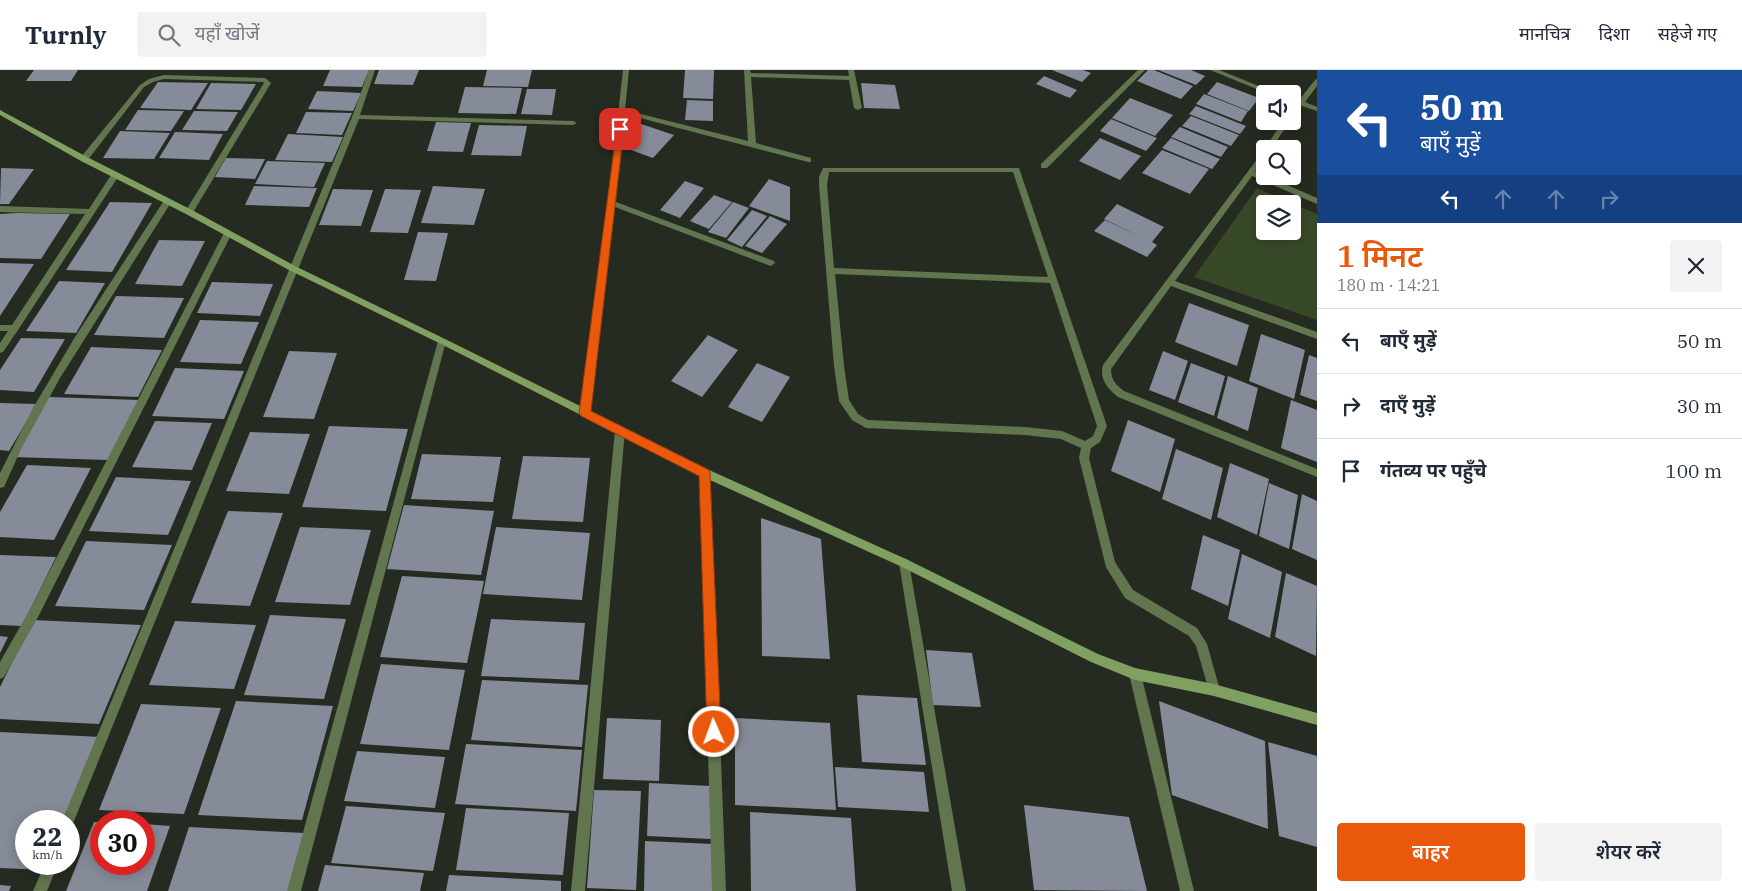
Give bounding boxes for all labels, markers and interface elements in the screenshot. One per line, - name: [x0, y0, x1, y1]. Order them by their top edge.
- search box: [137, 12, 487, 57]
- text: Turnly: [25, 19, 107, 51]
- icon: search: [155, 21, 183, 49]
- text: यहाँ खोजें: [195, 21, 260, 45]
- text: मानचित्र: [1519, 22, 1571, 45]
- text: दिशा: [1599, 22, 1630, 45]
- text: सहेजे गए: [1658, 22, 1717, 45]
- text: 50 m: [1420, 84, 1504, 130]
- map controls: [1256, 85, 1301, 240]
- button: sound: [1256, 85, 1301, 130]
- icon: left: [1337, 90, 1402, 155]
- pin: [599, 108, 641, 150]
- icon: arrive: [606, 115, 634, 143]
- text: बाएँ मुड़ें: [1420, 128, 1480, 157]
- button: search: [1256, 140, 1301, 185]
- icon: left: [1436, 185, 1464, 213]
- icon: ahead: [1489, 185, 1517, 213]
- icon: ahead: [1542, 185, 1570, 213]
- icon: right: [1595, 185, 1623, 213]
- button: layers: [1256, 195, 1301, 240]
- text: 1 मिनट: [1337, 236, 1423, 275]
- button: close: [1670, 240, 1722, 292]
- text: 180 m · 14:21: [1337, 275, 1440, 295]
- icon: left: [1337, 327, 1365, 355]
- text: बाएँ मुड़ें: [1380, 328, 1437, 352]
- text: 50 m: [1677, 329, 1722, 353]
- icon: right: [1337, 392, 1365, 420]
- text: दाएँ मुड़ें: [1380, 393, 1435, 417]
- text: 30 m: [1677, 394, 1722, 418]
- icon: arrive: [1337, 457, 1365, 485]
- text: गंतव्य पर पहुँचे: [1380, 458, 1487, 482]
- text: 100 m: [1665, 459, 1722, 483]
- position arrow: [687, 705, 739, 757]
- speed limit sign: 30: [90, 810, 155, 875]
- text: 22: [32, 820, 63, 853]
- button: बाहर: [1337, 823, 1525, 881]
- button: शेयर करें: [1535, 823, 1722, 881]
- text: km/h: [32, 847, 63, 862]

